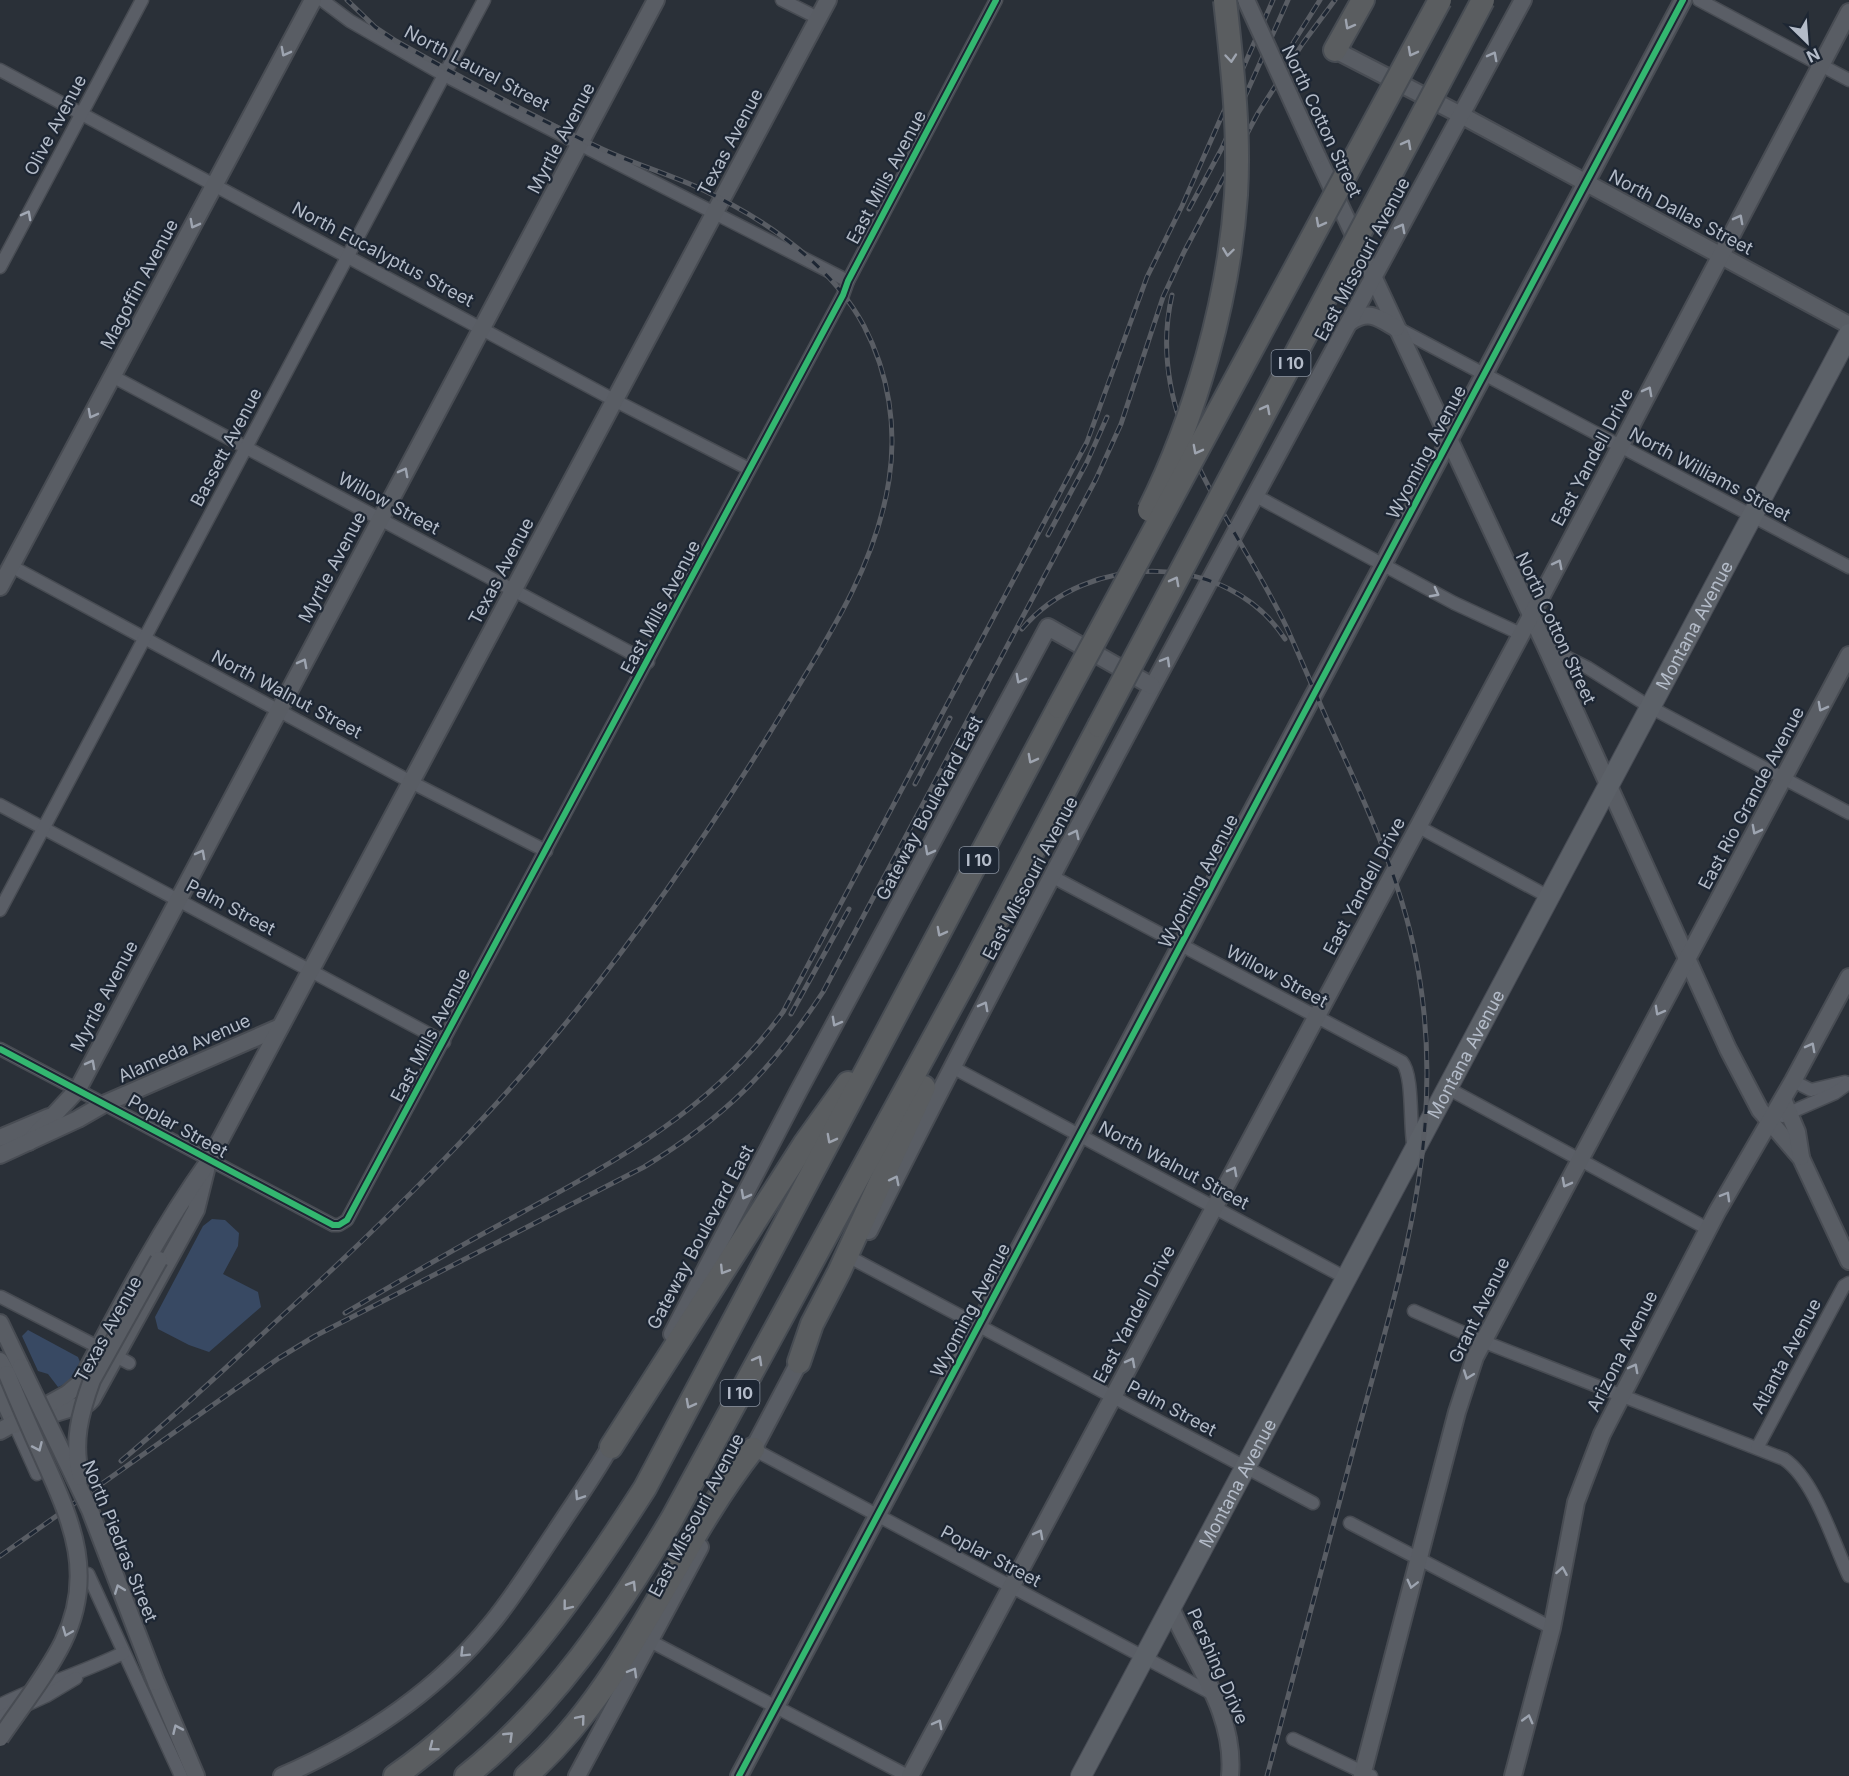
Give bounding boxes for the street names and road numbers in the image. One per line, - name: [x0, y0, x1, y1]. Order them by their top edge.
- street label: North Laurel Street: [401, 21, 553, 115]
- street label: North Cotton Street: [1278, 42, 1367, 200]
- street label: Olive Avenue: [20, 71, 90, 179]
- street label: Myrtle Avenue: [523, 79, 599, 197]
- street label: Texas Avenue: [693, 85, 767, 199]
- street label: East Mills Avenue: [842, 107, 930, 247]
- street label: North Dallas Street: [1605, 165, 1757, 259]
- street label: East Missouri Avenue: [1310, 174, 1414, 344]
- street label: North Eucalyptus Street: [289, 197, 477, 311]
- street label: Magoffin Avenue: [96, 215, 182, 353]
- road number: I 10: [1272, 350, 1310, 376]
- street label: Wyoming Avenue: [1382, 382, 1470, 522]
- street label: Bassett Avenue: [186, 384, 266, 510]
- street label: East Yandell Drive: [1547, 385, 1637, 529]
- street label: North Williams Street: [1626, 423, 1794, 525]
- street label: Willow Street: [335, 467, 443, 539]
- street label: Myrtle Avenue: [294, 508, 370, 626]
- street label: Texas Avenue: [464, 514, 538, 628]
- street label: East Mills Avenue: [616, 537, 704, 677]
- street label: North Cotton Street: [1512, 549, 1601, 707]
- street label: Montana Avenue: [1651, 557, 1737, 693]
- street label: North Walnut Street: [208, 645, 366, 743]
- street label: East Rio Grande Avenue: [1694, 703, 1808, 893]
- street label: Gateway Boulevard East: [871, 712, 987, 904]
- street label: East Missouri Avenue: [978, 793, 1082, 963]
- street label: Wyoming Avenue: [1154, 811, 1242, 951]
- street label: East Yandell Drive: [1319, 814, 1409, 958]
- road number: I 10: [960, 847, 998, 873]
- street label: Palm Street: [183, 875, 279, 939]
- street label: Myrtle Avenue: [66, 937, 142, 1055]
- street label: Willow Street: [1223, 940, 1331, 1012]
- street label: East Mills Avenue: [386, 965, 474, 1105]
- street label: Montana Avenue: [1423, 986, 1508, 1122]
- street label: Alameda Avenue: [115, 1009, 253, 1087]
- street label: Poplar Street: [125, 1090, 231, 1162]
- street label: North Walnut Street: [1095, 1116, 1253, 1214]
- street label: Gateway Boulevard East: [642, 1141, 758, 1333]
- street label: Wyoming Avenue: [926, 1240, 1014, 1380]
- street label: East Yandell Drive: [1089, 1242, 1179, 1386]
- street label: Grant Avenue: [1444, 1254, 1514, 1366]
- street label: Texas Avenue: [70, 1272, 146, 1386]
- street label: Arizona Avenue: [1582, 1287, 1662, 1415]
- street label: Atlanta Avenue: [1747, 1295, 1825, 1417]
- street label: Palm Street: [1124, 1376, 1220, 1440]
- road number: I 10: [720, 1380, 760, 1406]
- street label: Montana Avenue: [1194, 1415, 1280, 1551]
- street label: East Missouri Avenue: [644, 1430, 748, 1600]
- street label: North Piedras Street: [78, 1457, 162, 1625]
- street label: Poplar Street: [937, 1521, 1045, 1591]
- street label: Pershing Drive: [1183, 1605, 1253, 1727]

